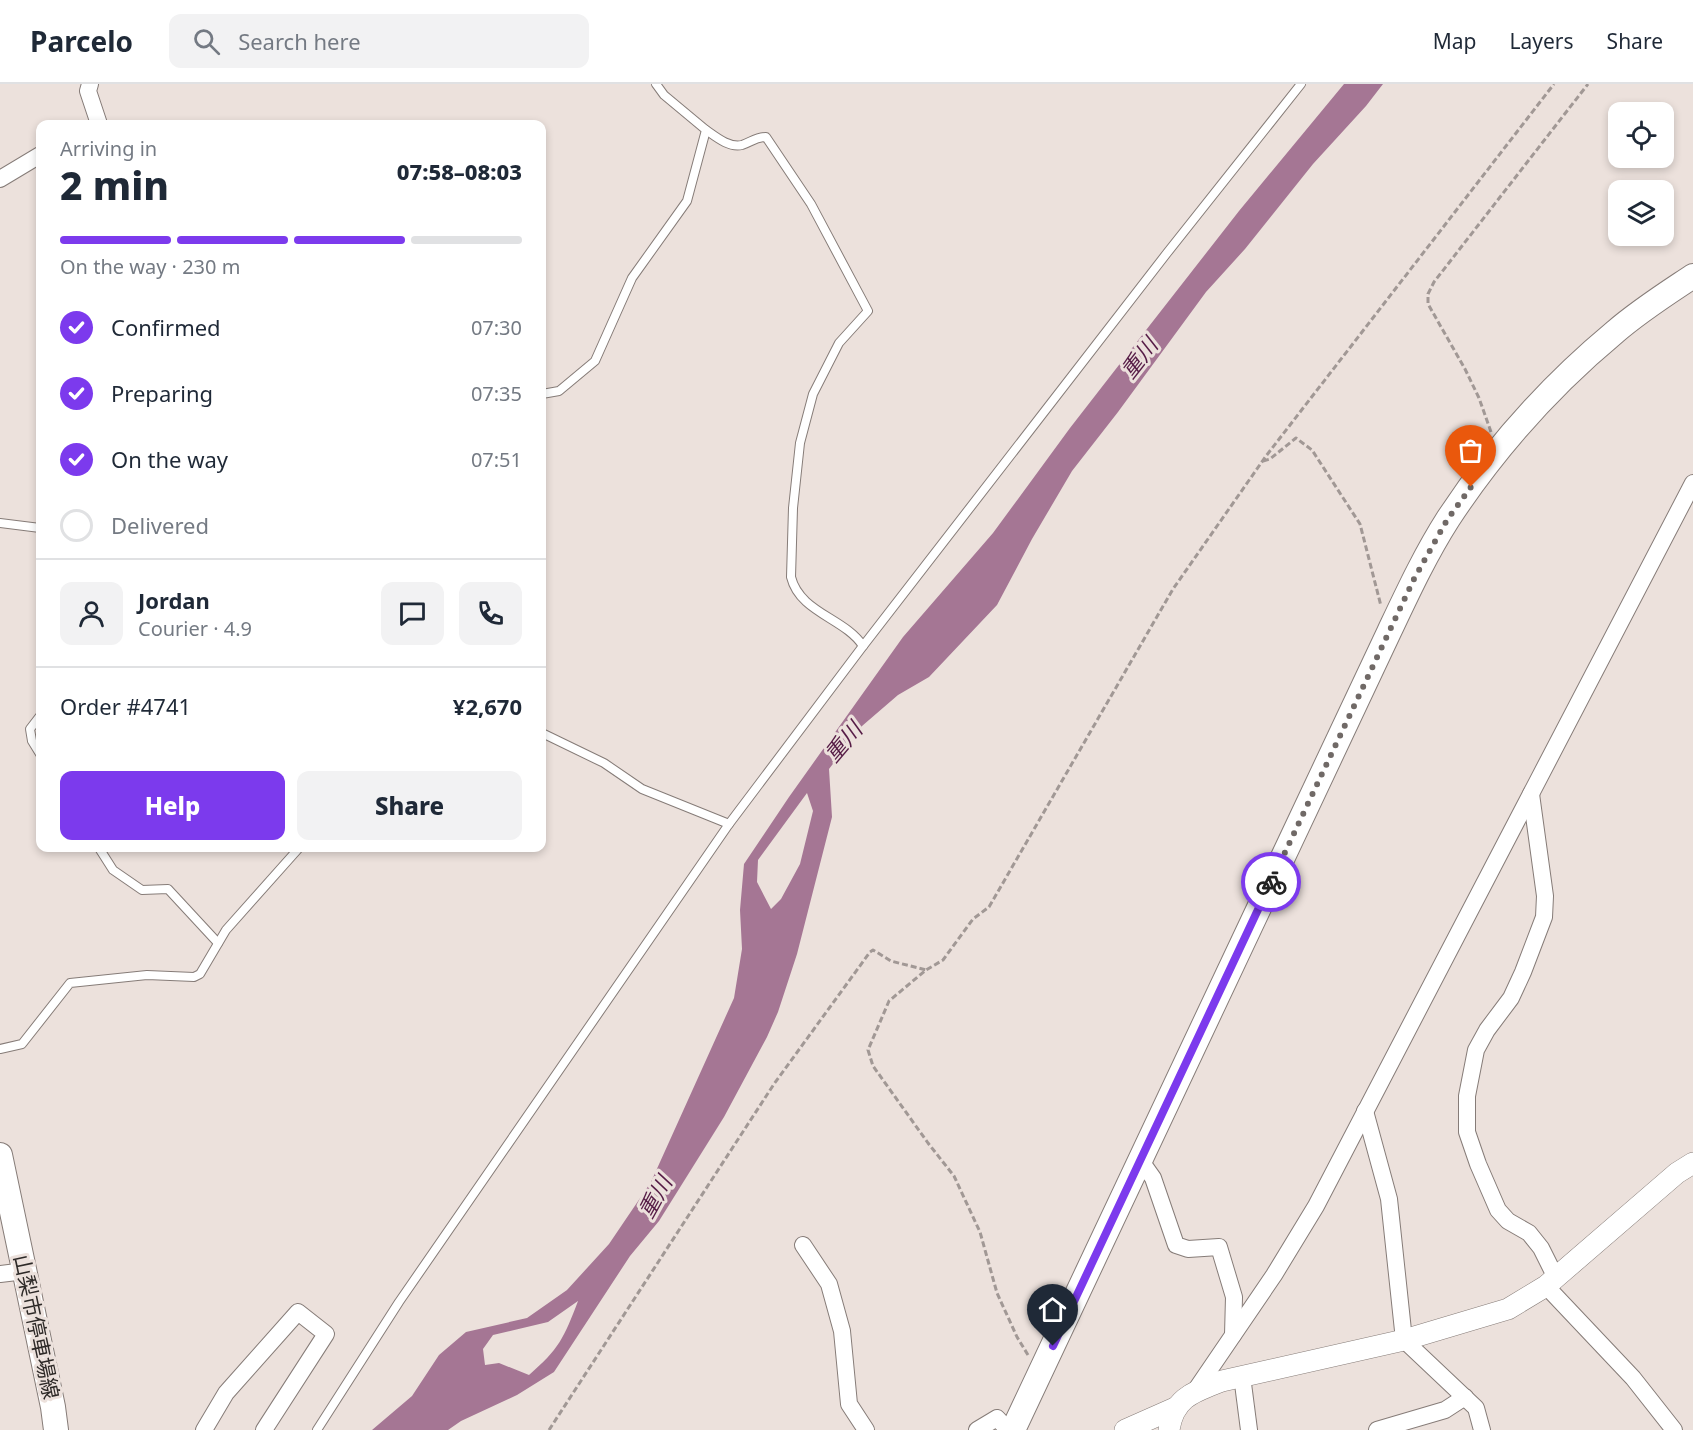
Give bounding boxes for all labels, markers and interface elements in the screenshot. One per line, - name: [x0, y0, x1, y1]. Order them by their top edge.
- search box: [169, 14, 589, 68]
- text: Parcelo: [30, 22, 133, 60]
- icon: search: [190, 25, 223, 58]
- text: Search here: [238, 26, 361, 56]
- text: Map: [1433, 27, 1477, 55]
- text: Layers: [1510, 27, 1574, 55]
- text: Share: [1607, 27, 1663, 55]
- map controls: [1608, 102, 1674, 246]
- button: locate: [1608, 102, 1674, 168]
- text: Arriving in: [60, 135, 157, 162]
- text: 07:58–08:03: [397, 156, 522, 186]
- text: 2 min: [60, 158, 169, 211]
- button: layers: [1608, 180, 1674, 246]
- text: On the way · 230 m: [60, 253, 240, 280]
- icon: check: [60, 311, 93, 344]
- text: Confirmed: [111, 312, 221, 342]
- text: 07:30: [471, 314, 522, 341]
- water label: 重川: [1113, 329, 1165, 384]
- icon: check: [60, 377, 93, 410]
- text: Preparing: [111, 378, 213, 408]
- text: 07:35: [471, 380, 522, 407]
- pin: [1445, 425, 1496, 487]
- icon: bag: [1454, 434, 1487, 467]
- icon: check: [60, 443, 93, 476]
- text: On the way: [111, 444, 228, 474]
- text: 07:51: [471, 446, 522, 473]
- text: Delivered: [111, 510, 209, 540]
- button: person: [60, 582, 123, 645]
- button: chat: [381, 582, 444, 645]
- button: phone: [459, 582, 522, 645]
- text: Jordan: [138, 585, 210, 615]
- text: Courier · 4.9: [138, 615, 252, 642]
- text: Order #4741: [60, 691, 191, 721]
- text: ¥2,670: [453, 691, 522, 721]
- water label: 重川: [817, 713, 869, 768]
- button: Help: [60, 771, 285, 840]
- button: Share: [297, 771, 522, 840]
- courier: [1241, 852, 1301, 912]
- icon: bike: [1255, 866, 1288, 899]
- water label: 重川: [630, 1168, 679, 1223]
- street label: 山梨市停車場線: [8, 1252, 66, 1402]
- pin: [1027, 1284, 1078, 1346]
- icon: home: [1036, 1293, 1069, 1326]

